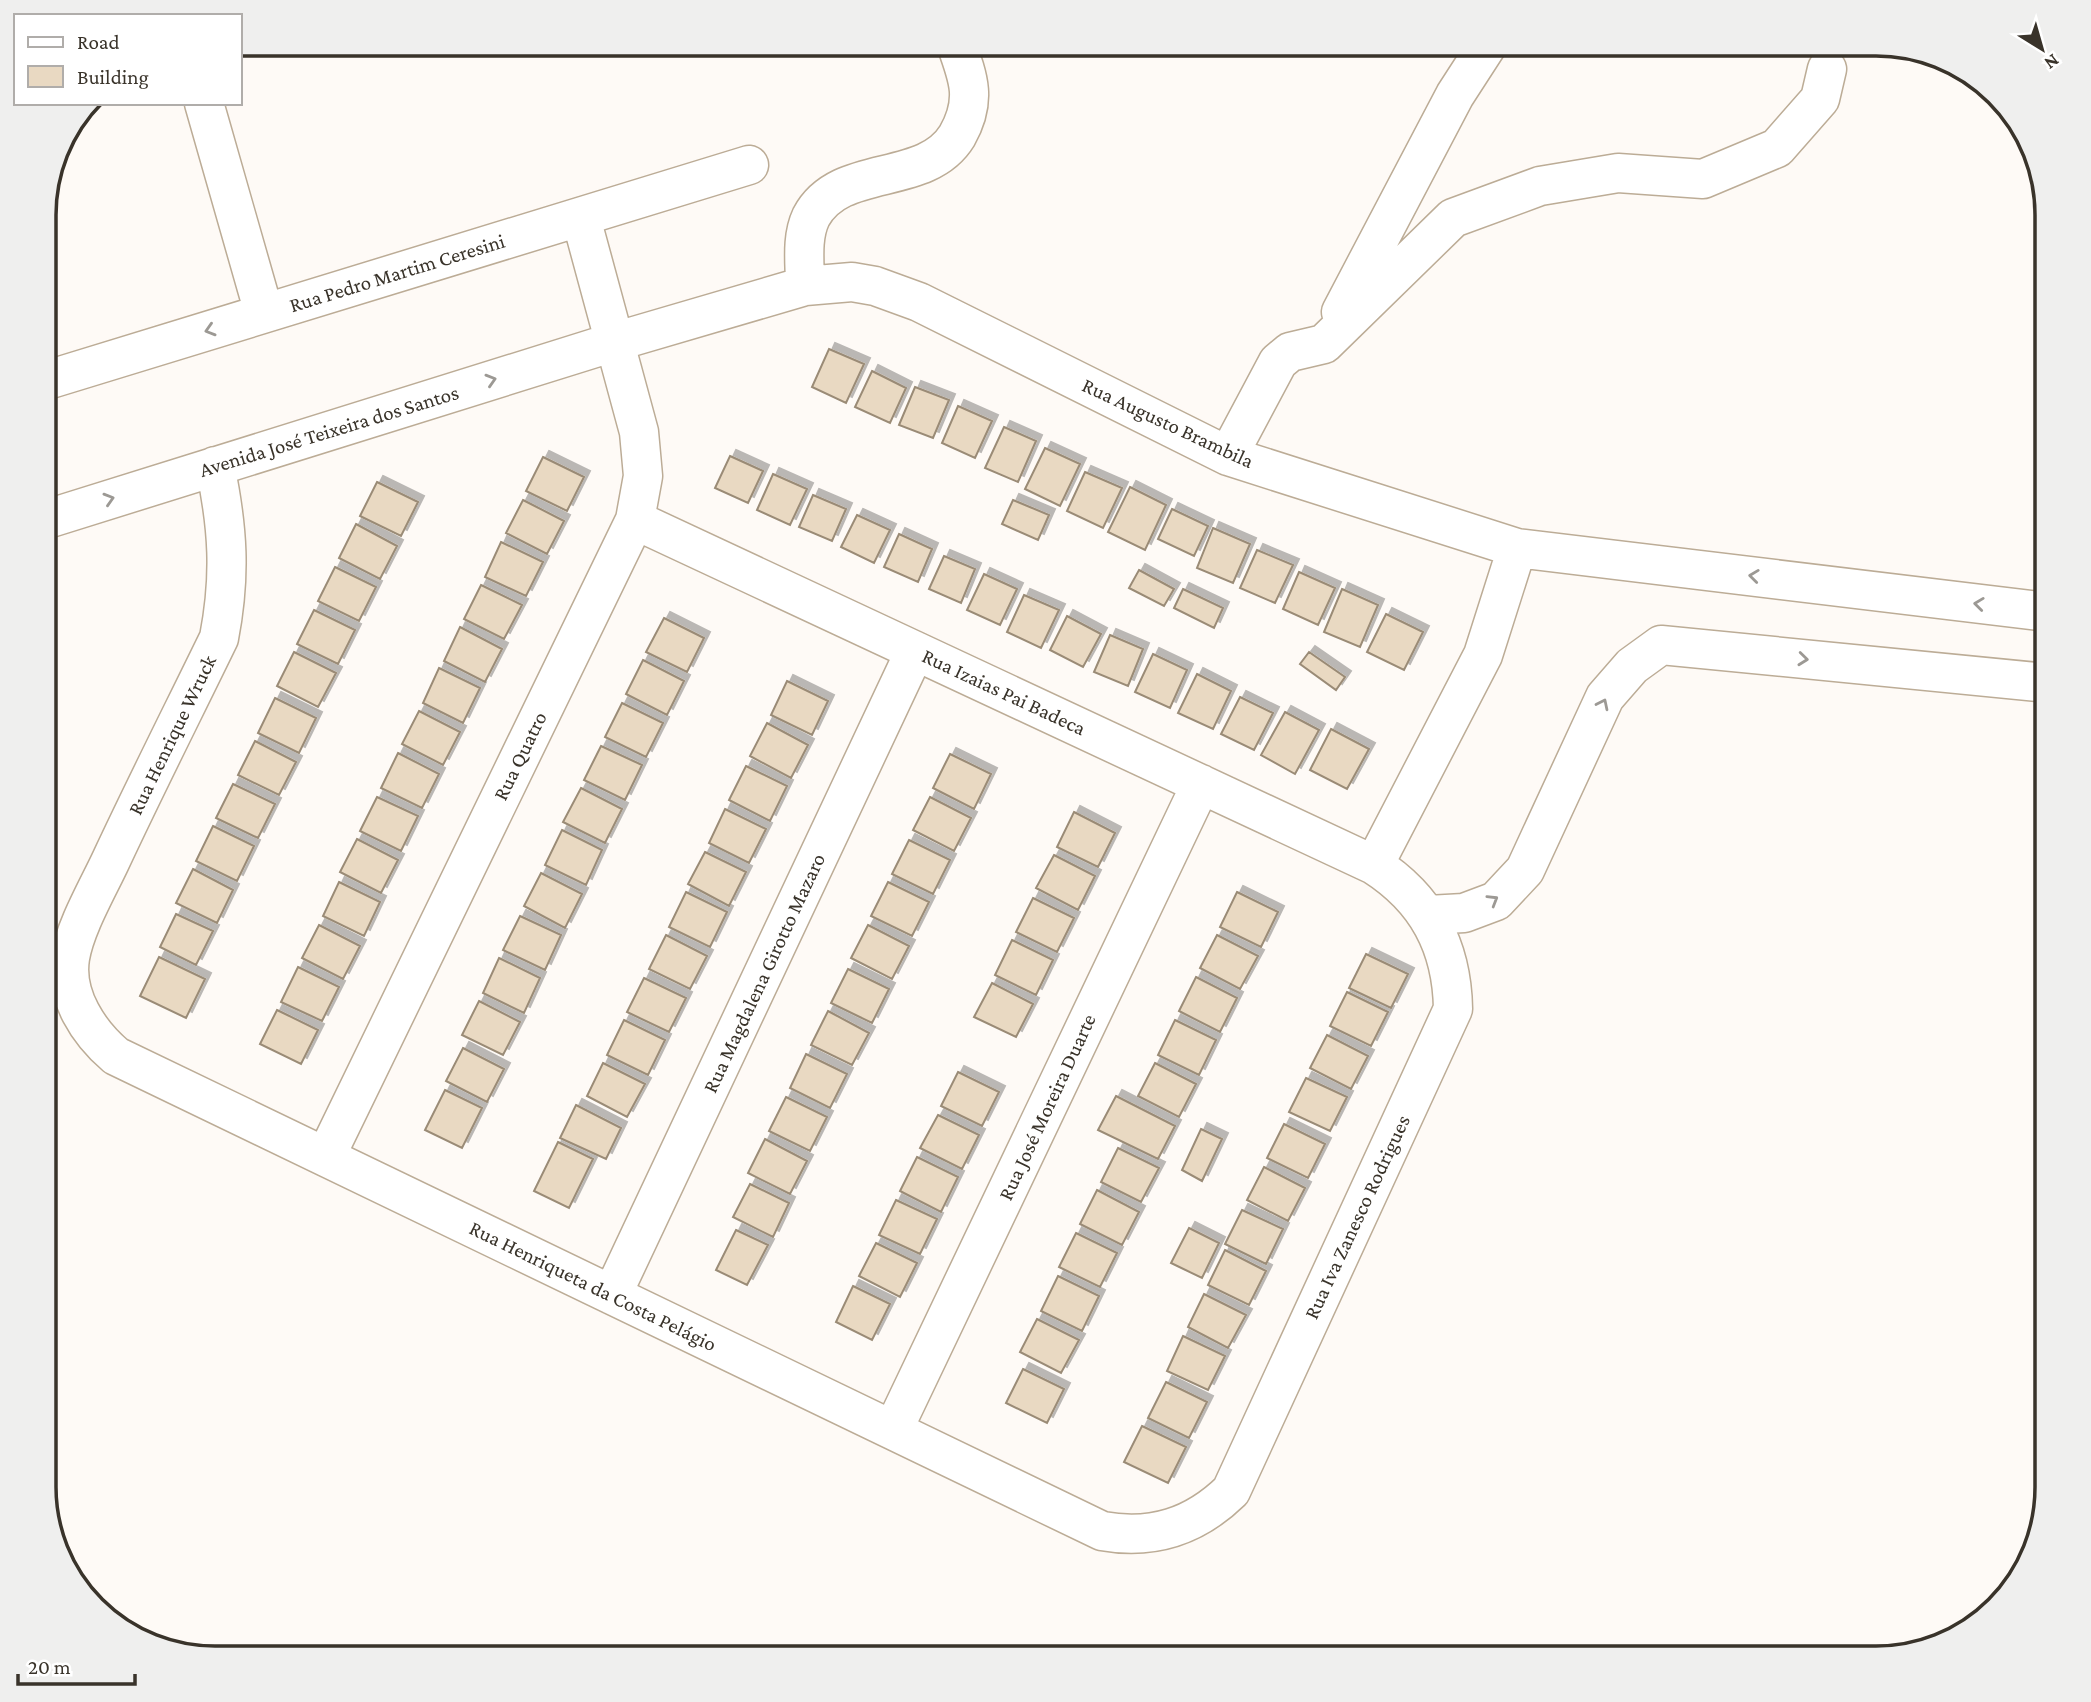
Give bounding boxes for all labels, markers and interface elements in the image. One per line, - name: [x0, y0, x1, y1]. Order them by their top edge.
- legend: [14, 14, 242, 105]
- north arrow: [2007, 14, 2077, 84]
- text: Road: [77, 30, 120, 54]
- text: N: [2040, 50, 2063, 74]
- text: Building: [77, 65, 149, 89]
- street label: Rua Pedro Martim Ceresini: [286, 229, 508, 317]
- one-way arrow: [205, 321, 217, 336]
- street label: Rua Augusto Brambila: [1078, 373, 1258, 473]
- one-way arrow: [485, 374, 497, 389]
- street label: Avenida José Teixeira dos Santos: [196, 380, 462, 482]
- one-way arrow: [103, 493, 115, 508]
- one-way arrow: [1748, 569, 1759, 584]
- one-way arrow: [1974, 596, 1985, 611]
- street label: Rua Izaias Pai Badeca: [918, 644, 1090, 741]
- street label: Rua Henrique Wruck: [123, 651, 221, 819]
- one-way arrow: [1798, 652, 1809, 667]
- one-way arrow: [1594, 699, 1608, 712]
- street label: Rua Quatro: [488, 708, 552, 804]
- street label: Rua Magdalena Girotto Mazaro: [698, 849, 830, 1097]
- one-way arrow: [1485, 895, 1498, 908]
- street label: Rua José Moreira Duarte: [993, 1010, 1101, 1204]
- street label: Rua Iva Zanesco Rodrigues: [1299, 1111, 1415, 1323]
- street label: Rua Henriqueta da Costa Pelágio: [466, 1216, 720, 1356]
- scale bar: [18, 1642, 135, 1686]
- text: 20 m: [28, 1655, 71, 1679]

